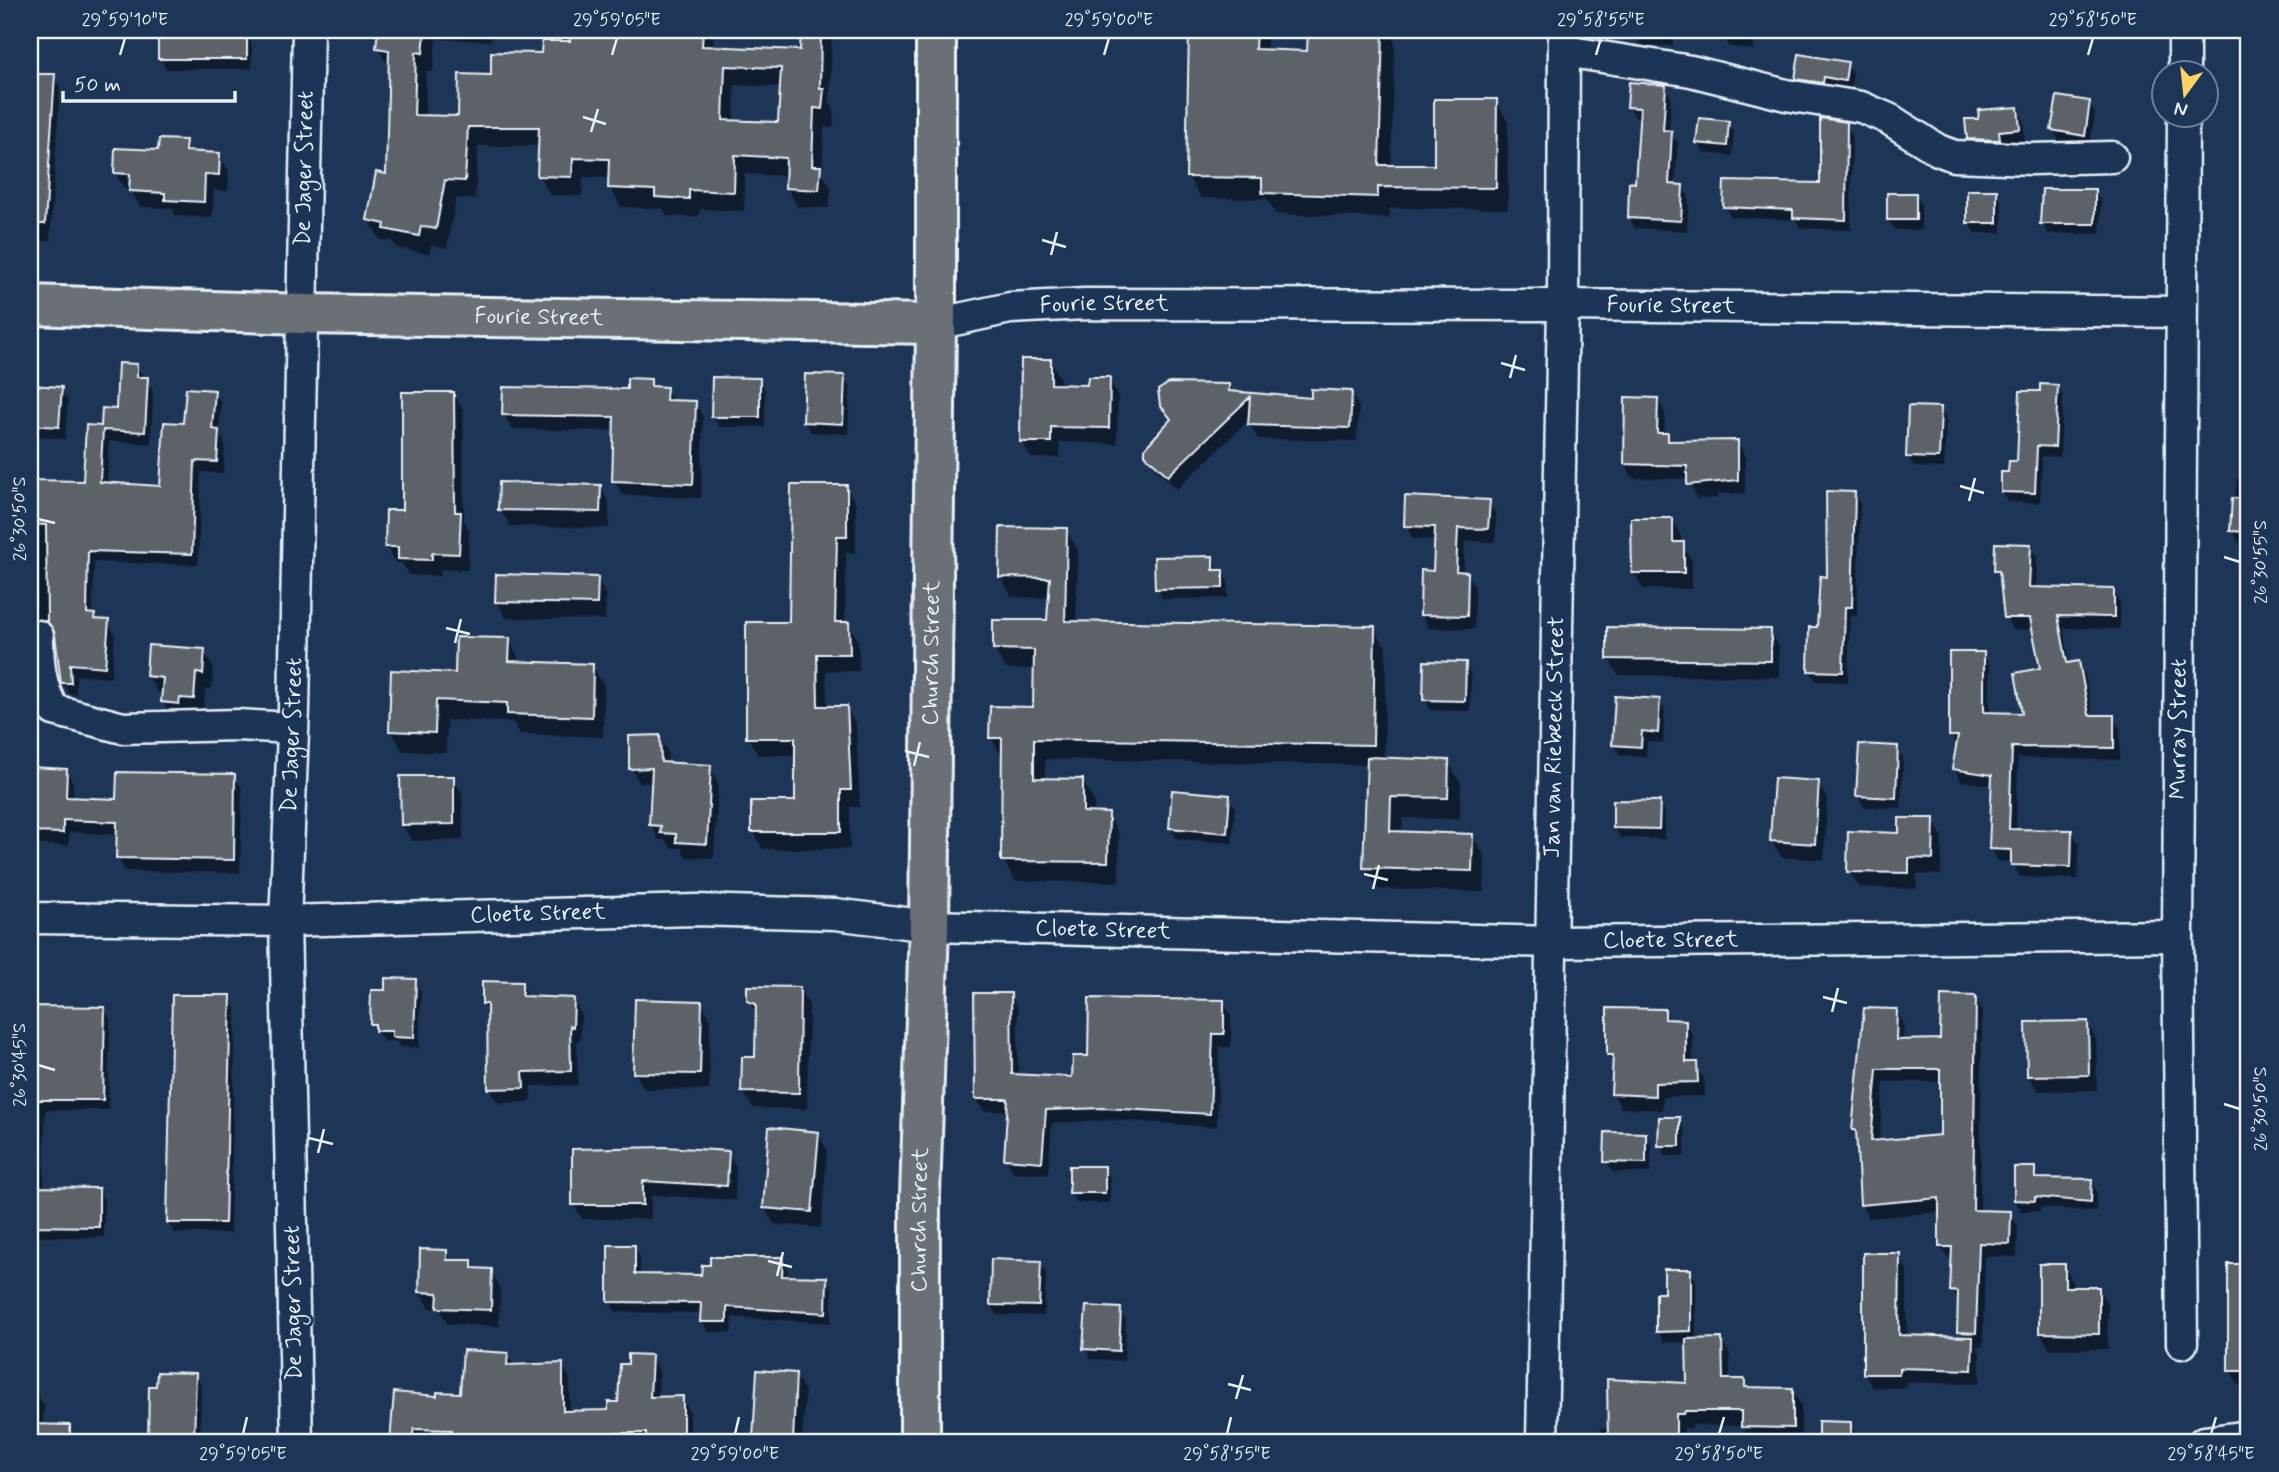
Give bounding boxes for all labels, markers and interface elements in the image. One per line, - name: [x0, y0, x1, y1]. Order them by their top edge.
- text: 29°59'10"E: [82, 8, 168, 32]
- text: 29°59'05"E: [573, 8, 661, 32]
- text: 29°59'00"E: [1065, 8, 1153, 32]
- text: 29°58'55"E: [1557, 8, 1645, 32]
- text: 29°58'50"E: [2049, 8, 2137, 32]
- scale bar: [63, 60, 234, 104]
- north arrow: [2150, 60, 2220, 130]
- text: 50 m: [74, 71, 121, 99]
- street label: De Jager Street: [289, 90, 322, 247]
- text: N: [2172, 95, 2190, 123]
- street label: Fourie Street: [1039, 289, 1169, 321]
- street label: Fourie Street: [1607, 290, 1736, 322]
- street label: Fourie Street: [474, 302, 604, 334]
- text: 26°30'50"S: [8, 477, 32, 561]
- text: 26°30'55"S: [2249, 520, 2273, 604]
- street label: Church Street: [916, 580, 948, 726]
- street label: Jan van Riebeeck Street: [1538, 616, 1572, 858]
- street label: De Jager Street: [275, 657, 310, 814]
- street label: Murray Street: [2164, 658, 2195, 800]
- street label: Cloete Street: [470, 897, 607, 931]
- street label: Cloete Street: [1035, 914, 1172, 947]
- street label: Cloete Street: [1603, 925, 1739, 957]
- text: 26°30'45"S: [8, 1023, 32, 1107]
- text: 26°30'50"S: [2249, 1067, 2273, 1151]
- street label: Church Street: [905, 1147, 937, 1292]
- street label: De Jager Street: [278, 1225, 312, 1381]
- text: 29°59'05"E: [199, 1442, 287, 1466]
- text: 29°59'00"E: [691, 1442, 779, 1466]
- text: 29°58'55"E: [1183, 1442, 1271, 1466]
- text: 29°58'50"E: [1675, 1442, 1763, 1466]
- text: 29°58'45"E: [2167, 1442, 2255, 1466]

